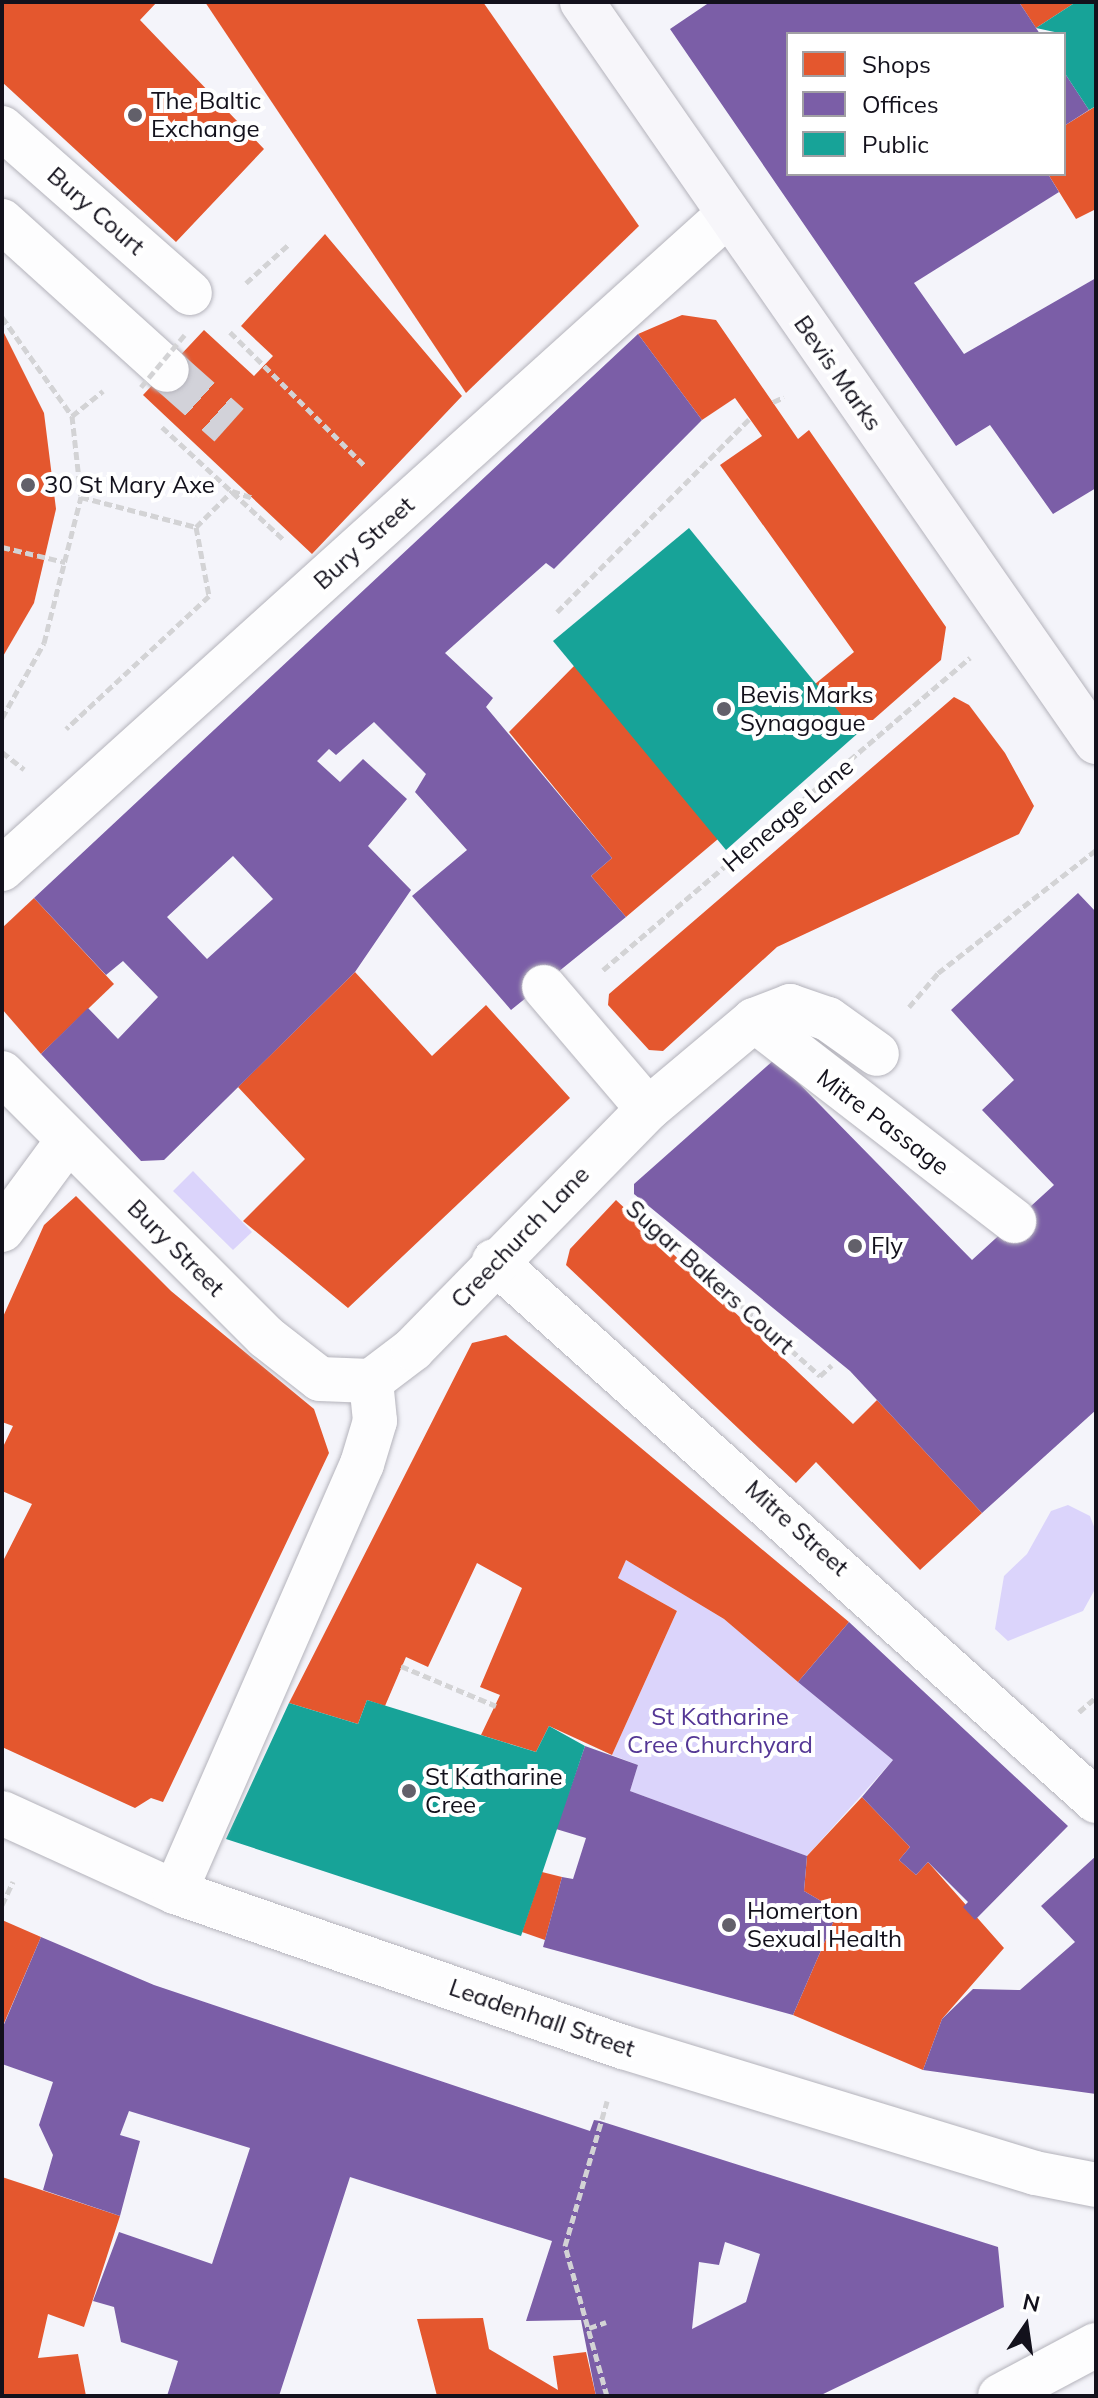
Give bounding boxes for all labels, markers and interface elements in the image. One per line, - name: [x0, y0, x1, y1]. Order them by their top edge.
- legend: [786, 32, 1066, 176]
- text: Shops: [862, 49, 931, 79]
- place label: The Baltic Exchange: [151, 87, 261, 143]
- text: Offices: [862, 89, 939, 119]
- marker: The Baltic Exchange: [126, 106, 144, 124]
- text: Public: [862, 129, 929, 159]
- street label: Bury Court: [41, 161, 151, 261]
- street label: Bevis Marks: [788, 310, 888, 436]
- place label: 30 St Mary Axe: [44, 471, 215, 499]
- marker: 30 St Mary Axe: [19, 476, 37, 494]
- street label: Bury Street: [308, 490, 420, 596]
- place label: Bevis Marks Synagogue: [740, 681, 874, 737]
- marker: Bevis Marks Synagogue: [715, 700, 733, 718]
- street label: Heneage Lane: [717, 752, 859, 878]
- street label: Mitre Passage: [811, 1063, 955, 1181]
- street label: Creechurch Lane: [445, 1160, 595, 1314]
- street label: Bury Street: [122, 1194, 230, 1302]
- street label: Sugar Bakers Court: [620, 1194, 800, 1360]
- place label: Fly: [871, 1232, 903, 1260]
- marker: Fly: [846, 1237, 864, 1255]
- street label: Mitre Street: [739, 1474, 855, 1582]
- park label: St Katharine Cree Churchyard: [627, 1703, 813, 1759]
- place label: St Katharine Cree: [425, 1763, 563, 1819]
- marker: St Katharine Cree: [400, 1782, 418, 1800]
- place label: Homerton Sexual Health: [747, 1897, 902, 1953]
- marker: Homerton Sexual Health: [718, 1914, 740, 1936]
- street label: Leadenhall Street: [445, 1973, 639, 2063]
- north arrow: [986, 2286, 1066, 2366]
- text: N: [1020, 2287, 1043, 2318]

